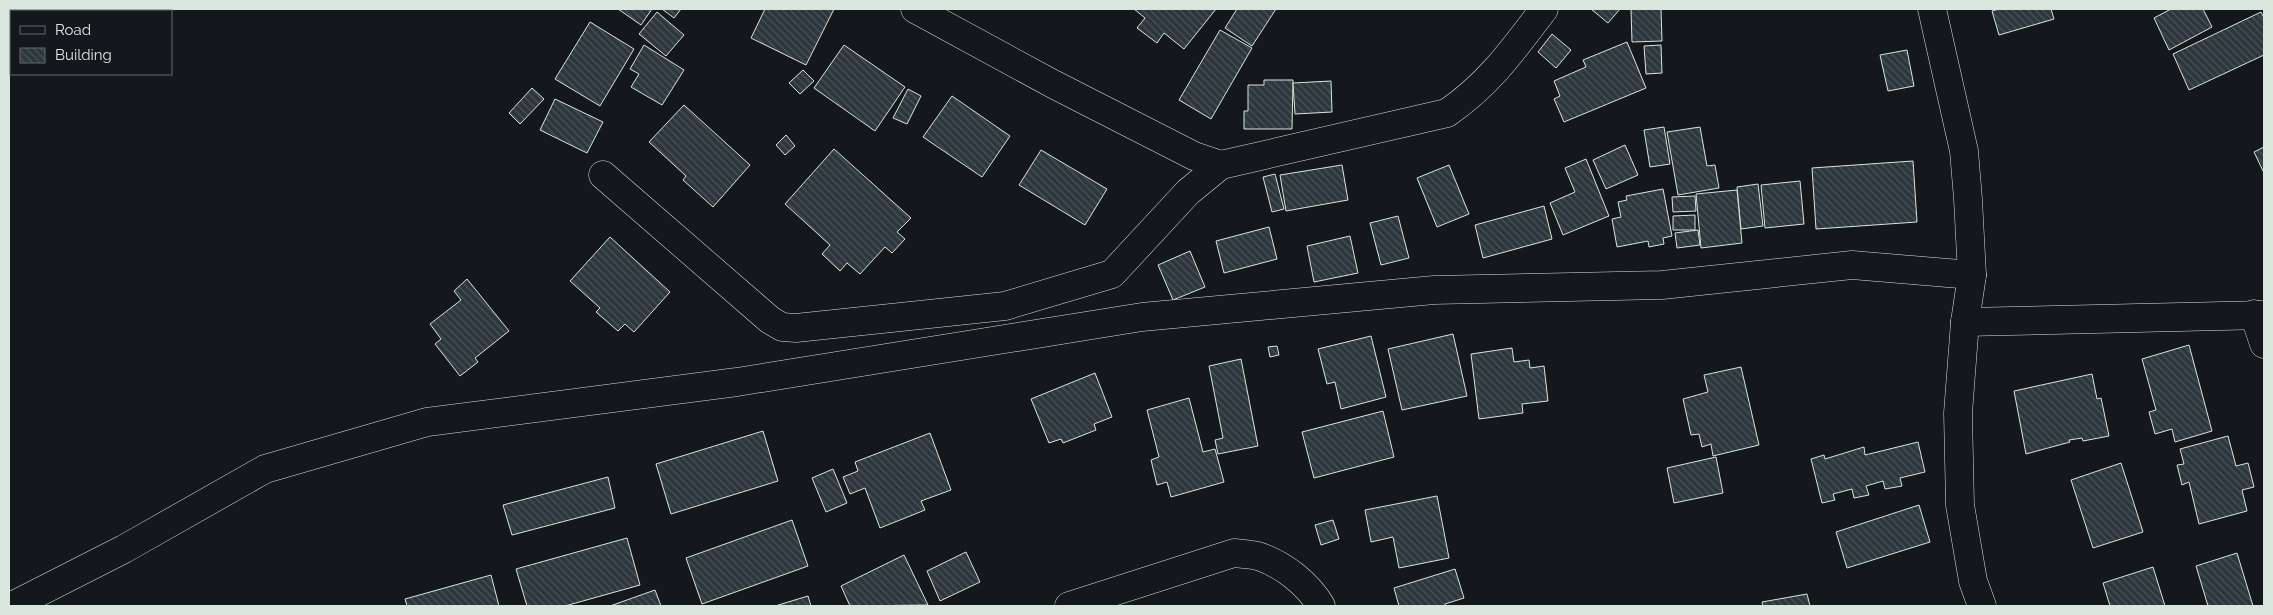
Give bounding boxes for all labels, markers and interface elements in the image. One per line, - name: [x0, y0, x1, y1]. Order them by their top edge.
- legend: [10, 10, 172, 75]
- text: Road: [55, 21, 91, 39]
- text: Building: [55, 46, 112, 64]

